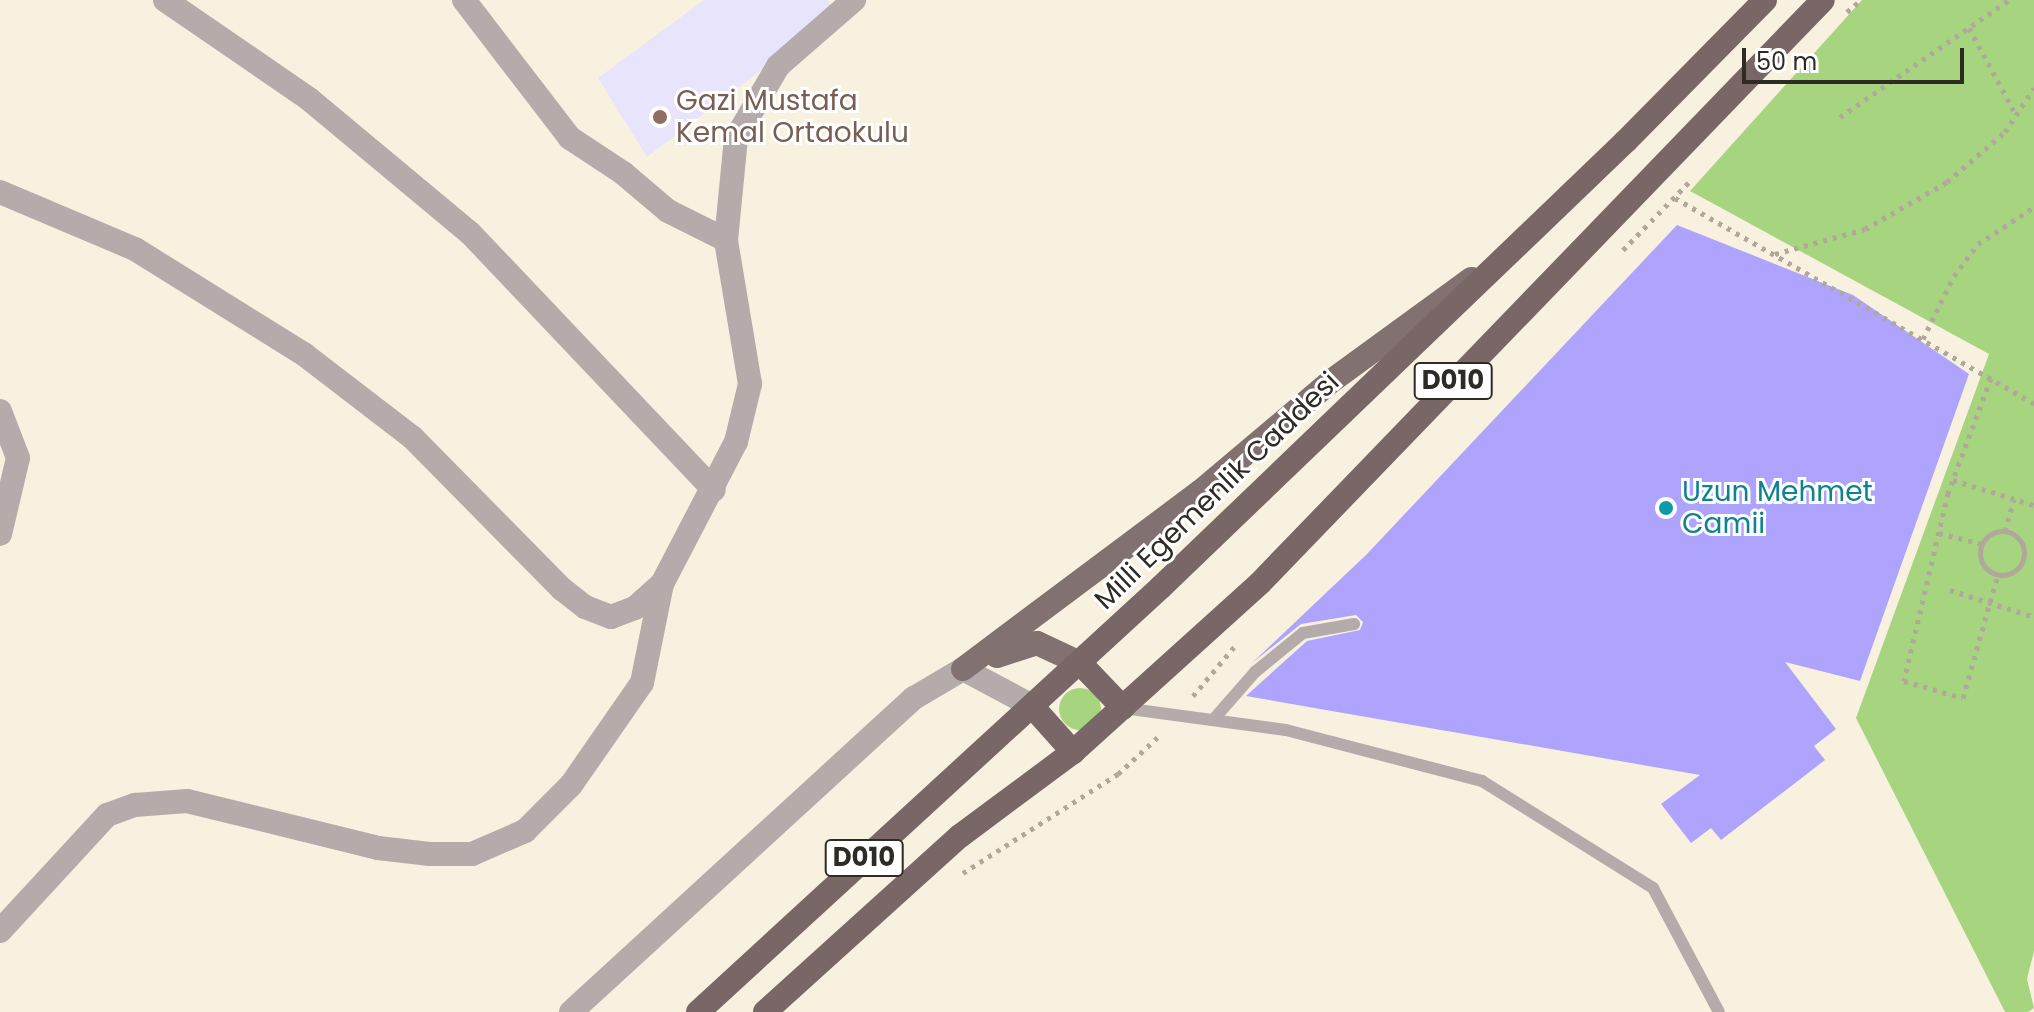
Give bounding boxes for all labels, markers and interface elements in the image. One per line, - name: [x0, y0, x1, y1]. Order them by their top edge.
- scale bar: [1746, 32, 1968, 82]
- text: 50 m: [1756, 45, 1817, 78]
- place label: Gazi Mustafa Kemal Ortaokulu: [676, 84, 909, 150]
- marker: Gazi Mustafa Kemal Ortaokulu: [651, 108, 669, 126]
- road number: D010: [1413, 359, 1493, 403]
- street label: Milli Egemenlik Caddesi: [1088, 365, 1346, 617]
- place label: Uzun Mehmet Camii: [1682, 475, 1873, 541]
- marker: Uzun Mehmet Camii: [1657, 499, 1675, 517]
- road number: D010: [824, 836, 904, 880]

